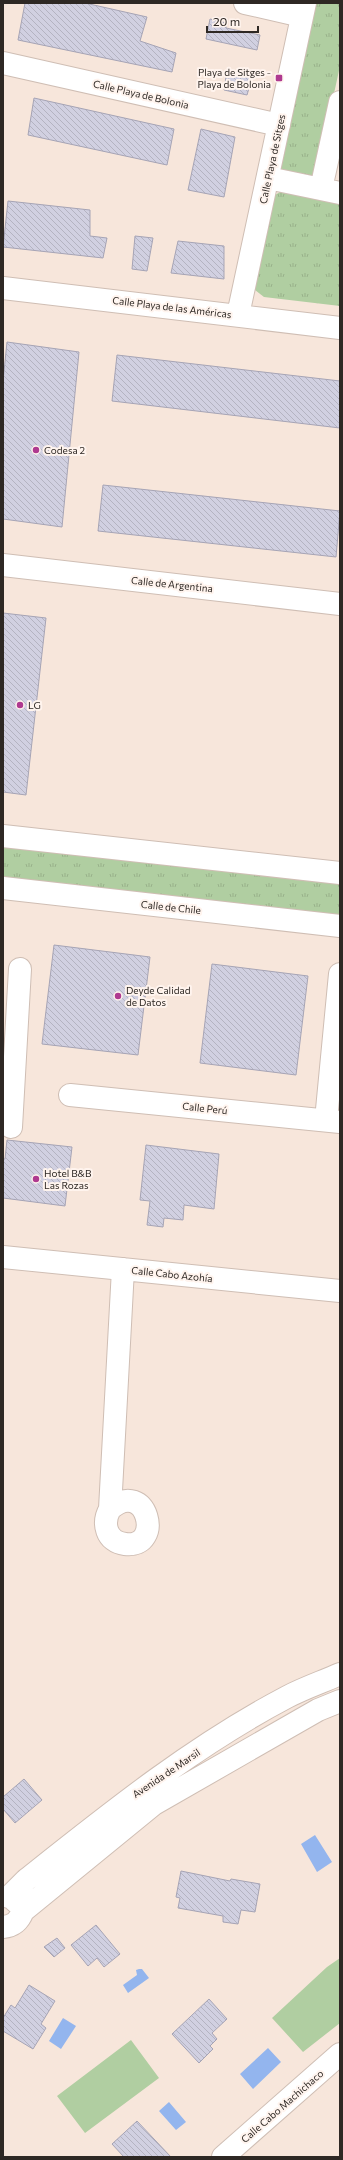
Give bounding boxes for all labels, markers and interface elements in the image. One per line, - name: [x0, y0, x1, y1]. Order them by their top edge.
- scale bar: [207, 8, 258, 34]
- text: 20 m: [213, 14, 240, 28]
- place label: Playa de Sitges - Playa de Bolonia: [197, 66, 271, 90]
- marker: Playa de Sitges - Playa de Bolonia: [274, 73, 284, 83]
- street label: Calle Playa de Bolonia: [92, 77, 190, 111]
- street label: Calle Playa de Sitges: [257, 113, 287, 205]
- street label: Calle Playa de las Américas: [112, 294, 233, 320]
- place label: Codesa 2: [44, 444, 86, 456]
- marker: Codesa 2: [31, 445, 41, 455]
- street label: Calle de Argentina: [131, 574, 213, 594]
- place label: LG: [28, 699, 41, 711]
- marker: LG: [15, 700, 25, 710]
- street label: Calle de Chile: [140, 898, 202, 916]
- place label: Deyde Calidad de Datos: [126, 984, 191, 1008]
- marker: Deyde Calidad de Datos: [113, 991, 123, 1001]
- street label: Calle Perú: [182, 1100, 228, 1116]
- place label: Hotel B&B Las Rozas: [44, 1167, 92, 1191]
- marker: Hotel B&B Las Rozas: [31, 1174, 41, 1184]
- street label: Calle Cabo Azohía: [131, 1264, 213, 1284]
- street label: Avenida de Marsil: [130, 1746, 202, 1800]
- street label: Calle Cabo Machichaco: [238, 2067, 326, 2145]

